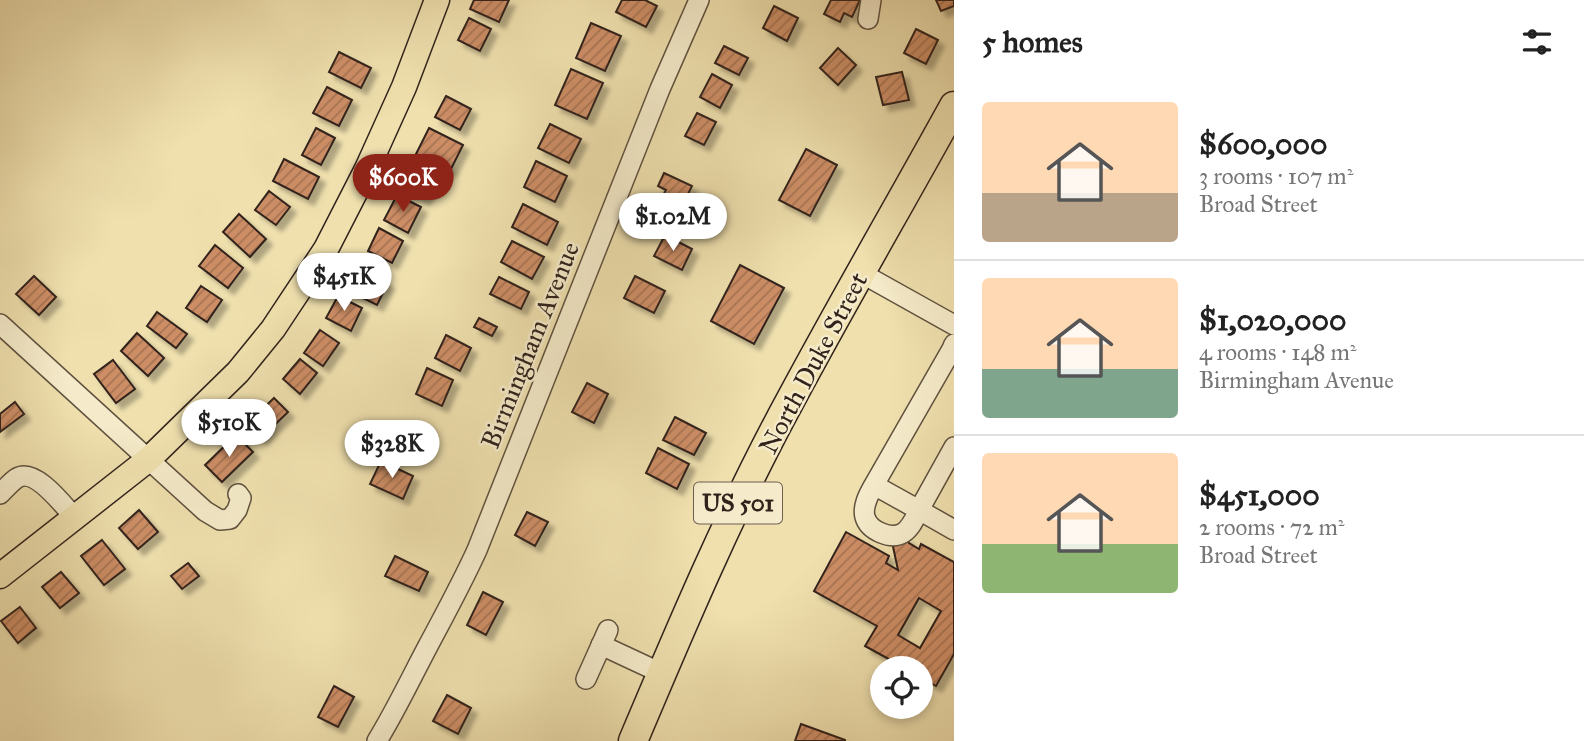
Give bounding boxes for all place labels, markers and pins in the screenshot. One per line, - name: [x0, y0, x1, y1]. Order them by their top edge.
- pin: $600K: [354, 154, 452, 214]
- pin: $1.02M: [616, 194, 730, 253]
- pin: $451K: [295, 254, 393, 313]
- pin: $510K: [180, 400, 278, 459]
- pin: $328K: [343, 420, 441, 480]

